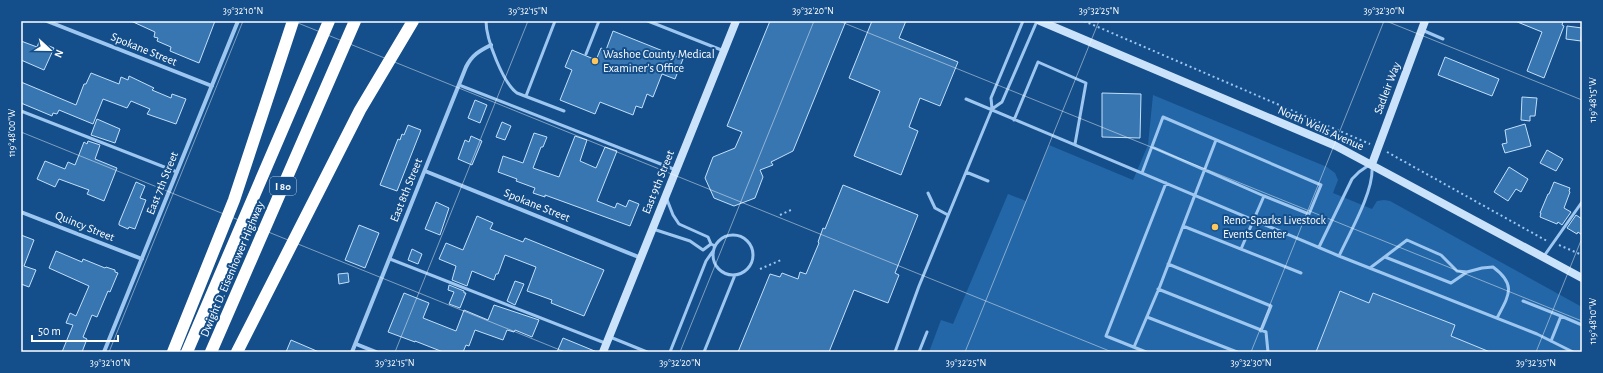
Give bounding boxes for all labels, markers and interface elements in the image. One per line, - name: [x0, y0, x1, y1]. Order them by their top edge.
- text: 39°32'10"N: [223, 6, 263, 16]
- text: 39°32'15"N: [508, 6, 548, 16]
- text: 39°32'20"N: [792, 6, 834, 16]
- text: 39°32'25"N: [1079, 6, 1119, 16]
- text: 39°32'30"N: [1363, 6, 1405, 16]
- north arrow: [30, 30, 70, 70]
- street label: Spokane Street: [109, 30, 179, 68]
- text: N: [52, 48, 65, 59]
- place label: Washoe County Medical Examiner’s Office: [603, 48, 715, 74]
- marker: Washoe County Medical Examiner’s Office: [590, 56, 600, 66]
- street label: Sadleir Way: [1372, 60, 1403, 116]
- text: 119°48'15"W: [1588, 77, 1598, 123]
- street label: North Wells Avenue: [1276, 104, 1366, 152]
- text: 119°48'00"W: [7, 109, 17, 157]
- street label: East 9th Street: [640, 148, 676, 215]
- street label: East 7th Street: [144, 150, 180, 216]
- street label: East 8th Street: [388, 156, 424, 223]
- road number: I 80: [270, 177, 296, 195]
- street label: Spokane Street: [502, 186, 572, 224]
- street label: Dwight D. Eisenhower Highway: [198, 199, 267, 339]
- street label: Quincy Street: [53, 209, 117, 244]
- place label: Reno-Sparks Livestock Events Center: [1223, 214, 1326, 240]
- marker: Reno-Sparks Livestock Events Center: [1210, 222, 1220, 232]
- text: 119°48'10"W: [1588, 298, 1598, 344]
- scale bar: [32, 317, 118, 343]
- text: 50 m: [38, 325, 61, 337]
- text: 39°32'10"N: [90, 358, 130, 368]
- text: 39°32'15"N: [375, 358, 415, 368]
- text: 39°32'20"N: [659, 358, 701, 368]
- text: 39°32'25"N: [946, 358, 986, 368]
- text: 39°32'30"N: [1230, 358, 1272, 368]
- text: 39°32'35"N: [1516, 358, 1556, 368]

